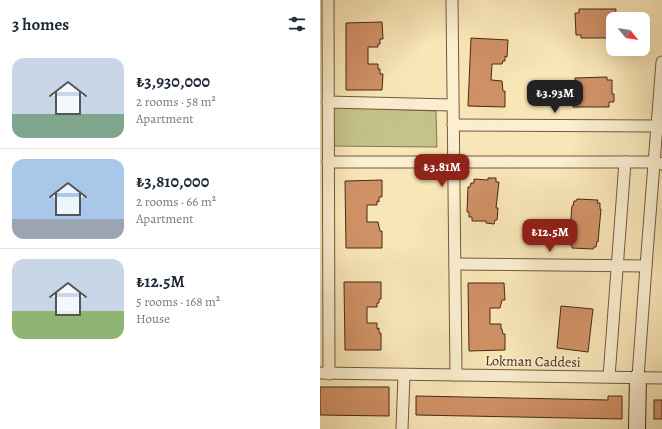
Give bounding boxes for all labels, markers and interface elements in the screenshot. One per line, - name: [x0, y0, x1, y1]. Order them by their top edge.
- north arrow: [606, 12, 650, 56]
- map controls: [606, 12, 650, 56]
- text: 3 homes: [12, 13, 69, 36]
- icon: filters: [286, 13, 308, 35]
- text: ₺3,930,000: [136, 70, 210, 93]
- icon: home: [44, 74, 92, 122]
- pin: ₺3.93M: [522, 80, 588, 114]
- text: ₺3.93M: [536, 84, 574, 101]
- text: 2 rooms · 58 m²: [136, 93, 216, 110]
- text: Apartment: [136, 110, 194, 127]
- pin: ₺3.81M: [409, 154, 475, 188]
- text: ₺3.81M: [423, 158, 461, 175]
- text: ₺3,810,000: [136, 170, 209, 193]
- icon: home: [44, 175, 92, 223]
- text: 2 rooms · 66 m²: [136, 193, 216, 210]
- text: Apartment: [136, 210, 194, 227]
- pin: ₺12.5M: [517, 219, 583, 253]
- text: ₺12.5M: [531, 223, 569, 240]
- text: ₺12.5M: [136, 270, 185, 293]
- icon: home: [44, 275, 92, 323]
- text: 5 rooms · 168 m²: [136, 293, 220, 310]
- text: House: [136, 310, 170, 327]
- street label: Lokman Caddesi: [485, 351, 581, 372]

